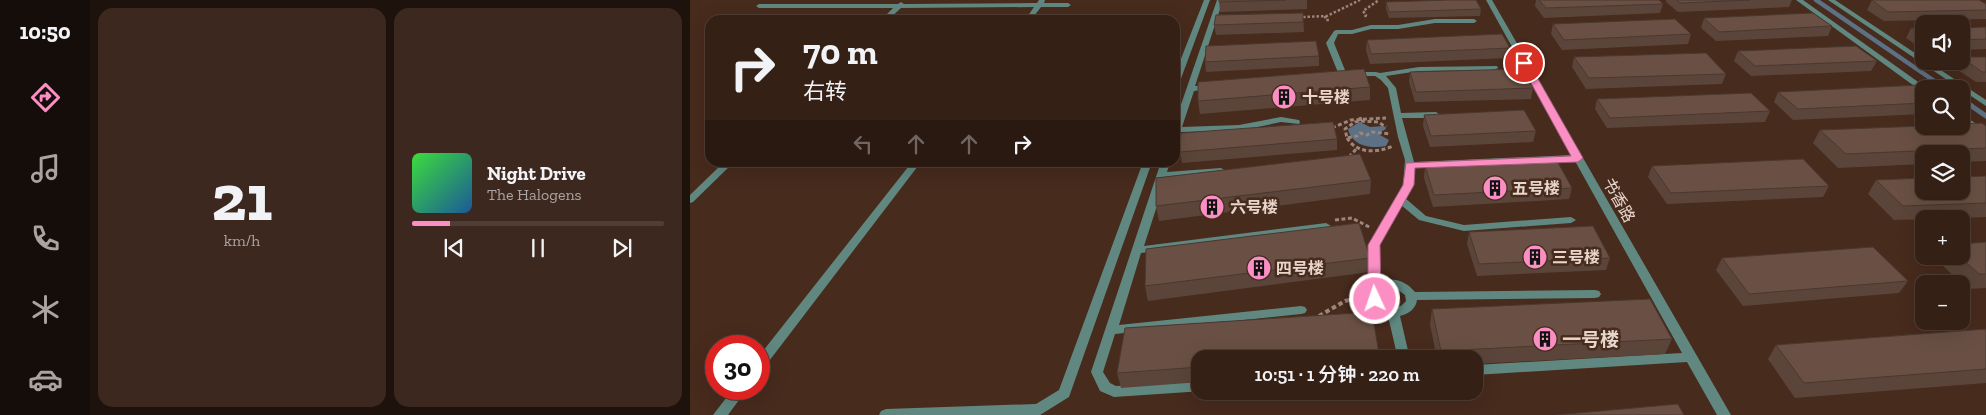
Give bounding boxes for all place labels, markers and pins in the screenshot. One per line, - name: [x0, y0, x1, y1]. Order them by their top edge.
- pin: [1503, 42, 1545, 84]
- building icon: 十号楼: [1271, 84, 1297, 110]
- place label: 十号楼: [1302, 88, 1350, 107]
- building icon: 五号楼: [1482, 175, 1508, 201]
- place label: 五号楼: [1512, 179, 1560, 198]
- building icon: 六号楼: [1199, 194, 1225, 220]
- place label: 六号楼: [1230, 198, 1278, 217]
- building icon: 三号楼: [1522, 244, 1548, 270]
- place label: 三号楼: [1552, 248, 1600, 267]
- building icon: 四号楼: [1246, 255, 1272, 281]
- place label: 四号楼: [1276, 259, 1324, 278]
- building icon: 一号楼: [1532, 326, 1558, 352]
- place label: 一号楼: [1562, 328, 1619, 351]

